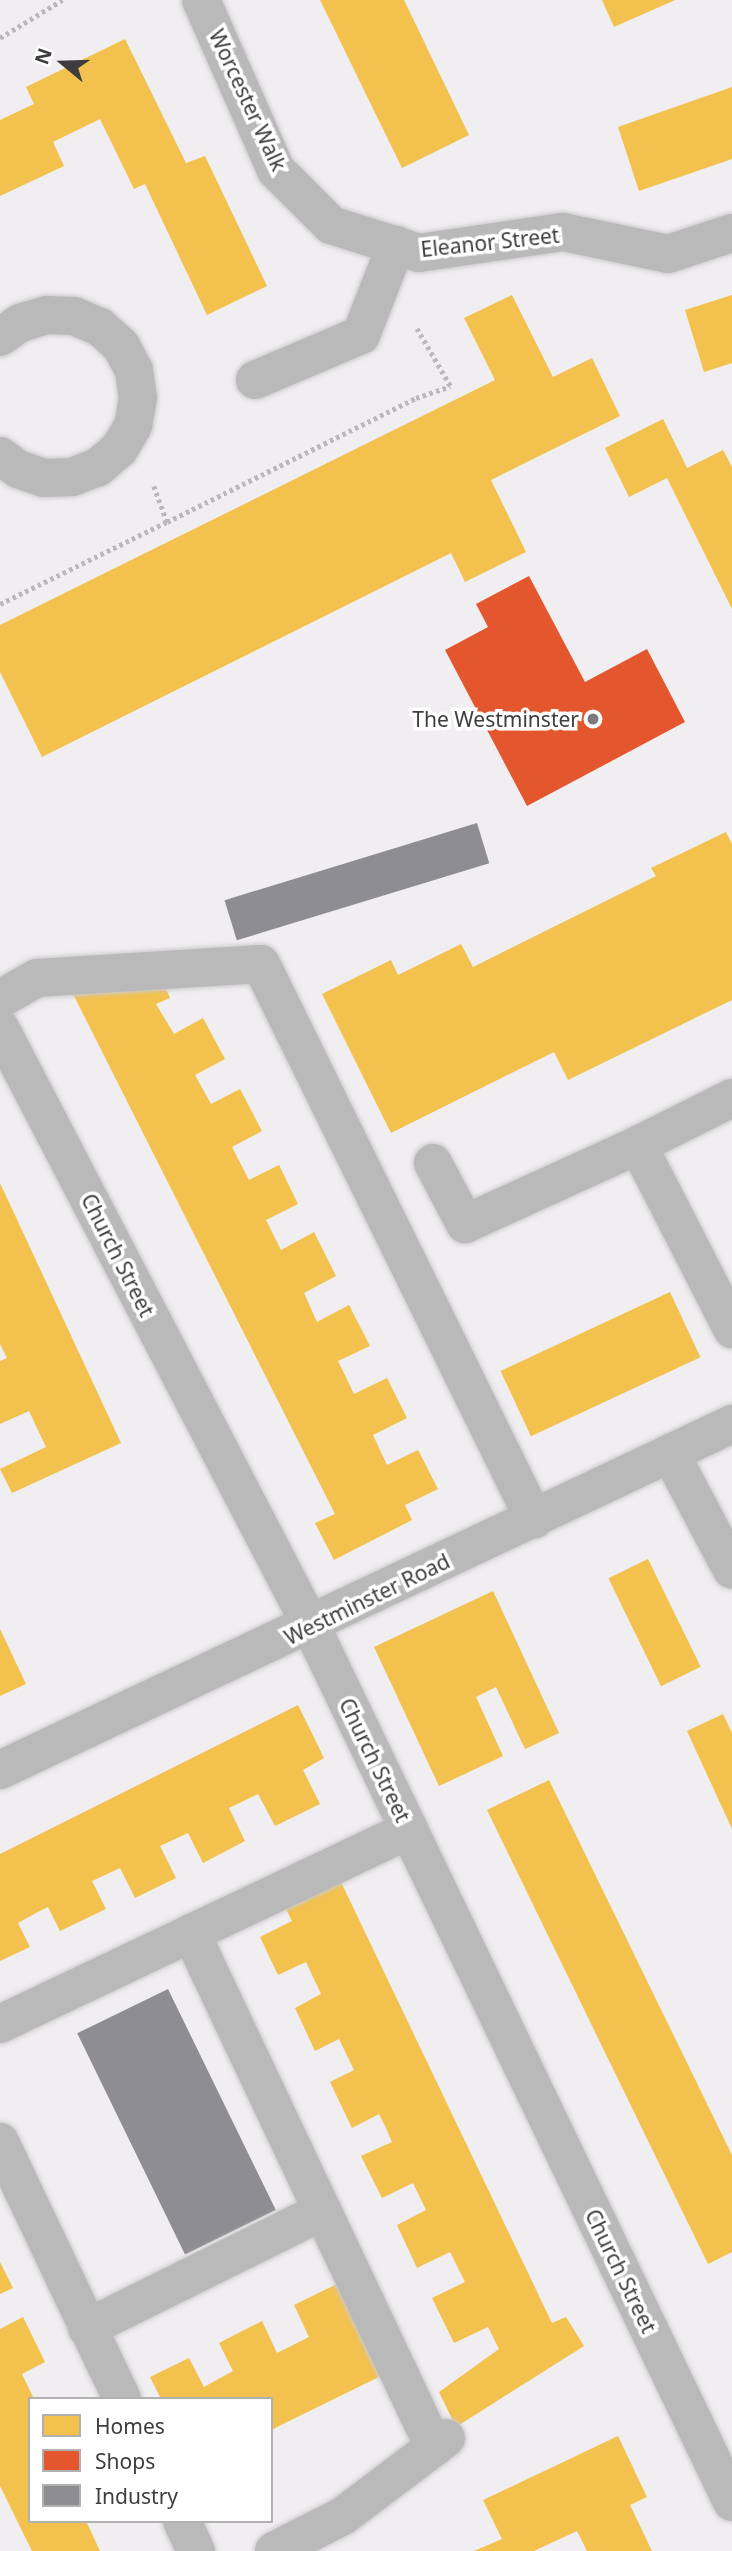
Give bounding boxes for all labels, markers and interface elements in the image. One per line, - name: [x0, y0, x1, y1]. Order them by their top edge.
- street label: Worcester Walk: [204, 25, 292, 175]
- north arrow: [28, 28, 98, 98]
- text: N: [28, 45, 58, 68]
- street label: Eleanor Street: [419, 222, 561, 262]
- place label: The Westminster: [412, 706, 579, 732]
- marker: The Westminster: [585, 711, 601, 727]
- street label: Church Street: [76, 1189, 160, 1321]
- street label: Westminster Road: [280, 1548, 454, 1650]
- street label: Church Street: [334, 1694, 416, 1826]
- street label: Church Street: [580, 2205, 662, 2337]
- legend: [28, 2397, 273, 2523]
- text: Homes: [95, 2412, 165, 2440]
- text: Shops: [95, 2447, 155, 2475]
- text: Industry: [95, 2482, 178, 2510]

